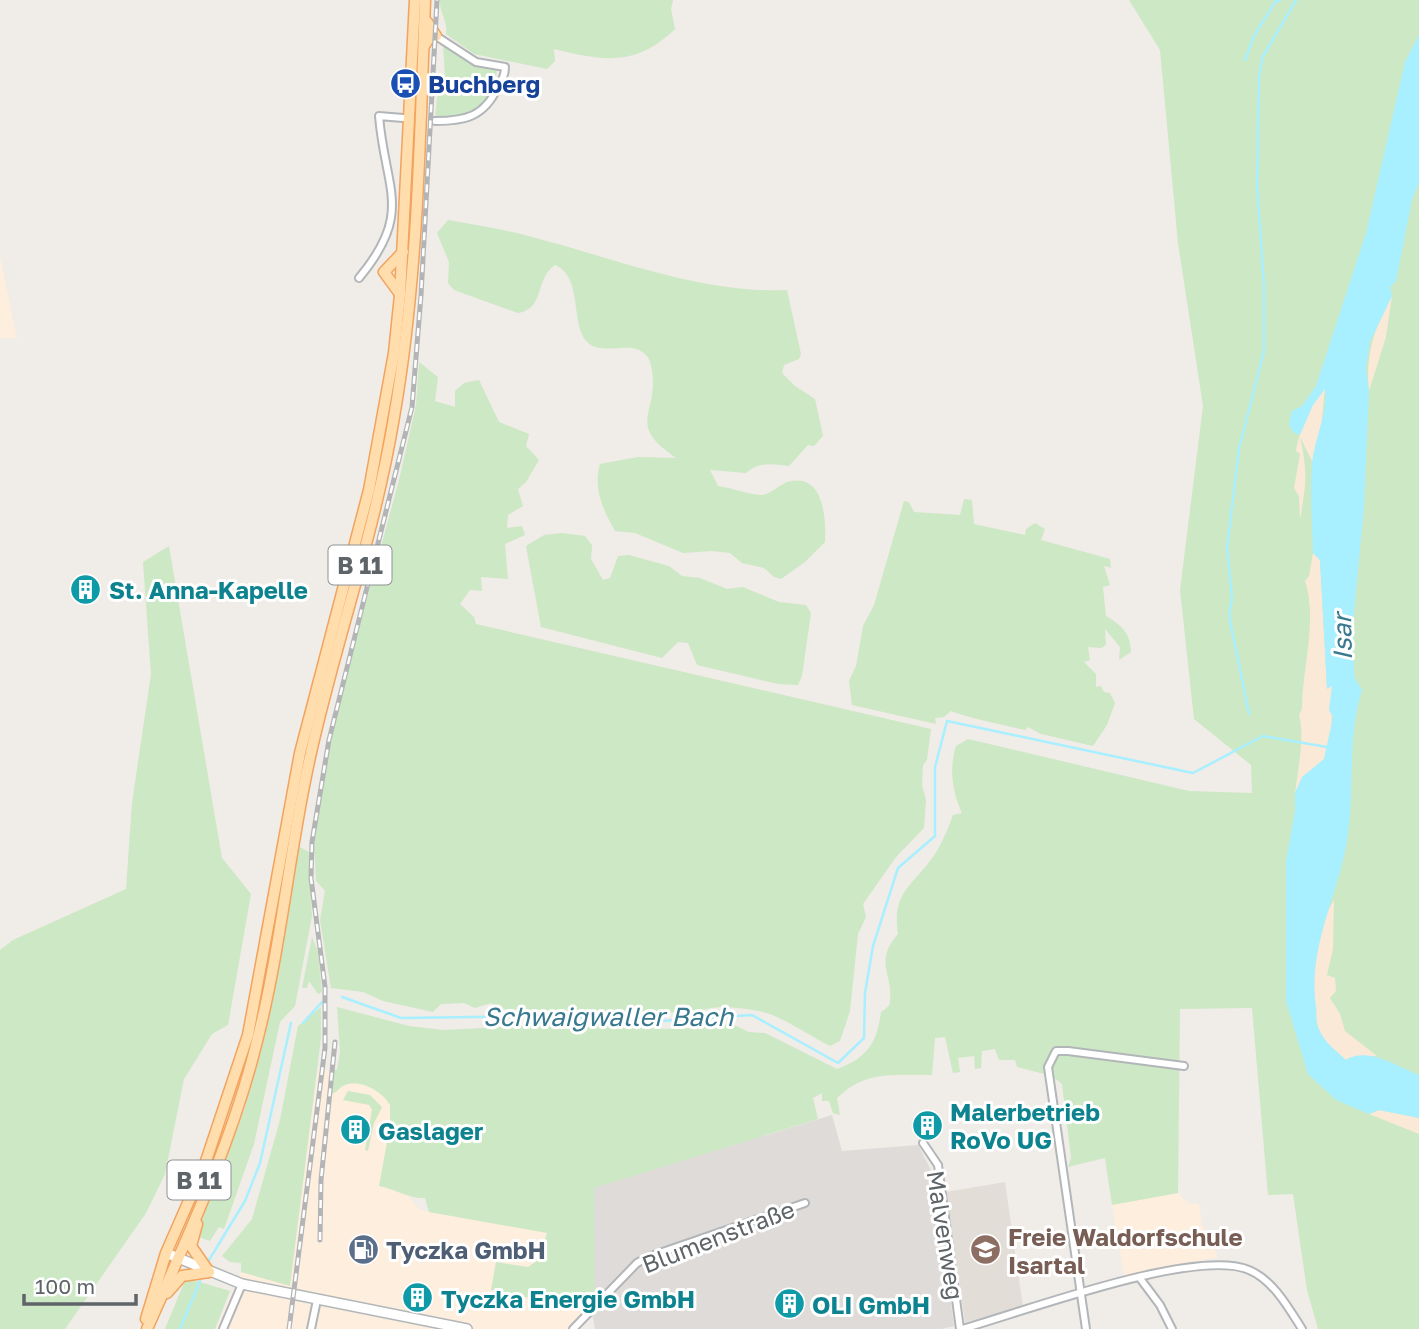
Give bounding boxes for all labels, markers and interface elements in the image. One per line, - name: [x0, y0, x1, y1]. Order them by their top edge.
- bus stop icon: Buchberg: [388, 66, 422, 100]
- place label: Buchberg: [428, 69, 540, 98]
- road number: B 11: [328, 545, 392, 584]
- building icon: St. Anna-Kapelle: [69, 572, 103, 606]
- place label: St. Anna-Kapelle: [109, 575, 308, 604]
- water label: Isar: [1326, 609, 1358, 661]
- water label: Schwaigwaller Bach: [483, 1001, 734, 1032]
- place label: Malerbetrieb RoVo UG: [950, 1097, 1100, 1154]
- building icon: Malerbetrieb RoVo UG: [910, 1108, 944, 1142]
- building icon: Gaslager: [338, 1113, 372, 1147]
- place label: Gaslager: [378, 1116, 483, 1145]
- road number: B 11: [168, 1161, 230, 1200]
- street label: Malvenweg: [921, 1168, 971, 1302]
- street label: Blumenstraße: [638, 1194, 798, 1278]
- place label: Freie Waldorfschule Isartal: [1008, 1222, 1243, 1279]
- fuel station icon: Tyczka GmbH: [346, 1232, 380, 1266]
- school or university icon: Freie Waldorfschule Isartal: [968, 1233, 1002, 1267]
- place label: Tyczka GmbH: [386, 1235, 546, 1264]
- scale bar: [24, 1262, 136, 1306]
- text: 100 m: [35, 1273, 95, 1299]
- building icon: Tyczka Energie GmbH: [401, 1281, 435, 1315]
- place label: Tyczka Energie GmbH: [441, 1284, 695, 1313]
- building icon: OLI GmbH: [772, 1287, 806, 1321]
- place label: OLI GmbH: [812, 1290, 930, 1319]

